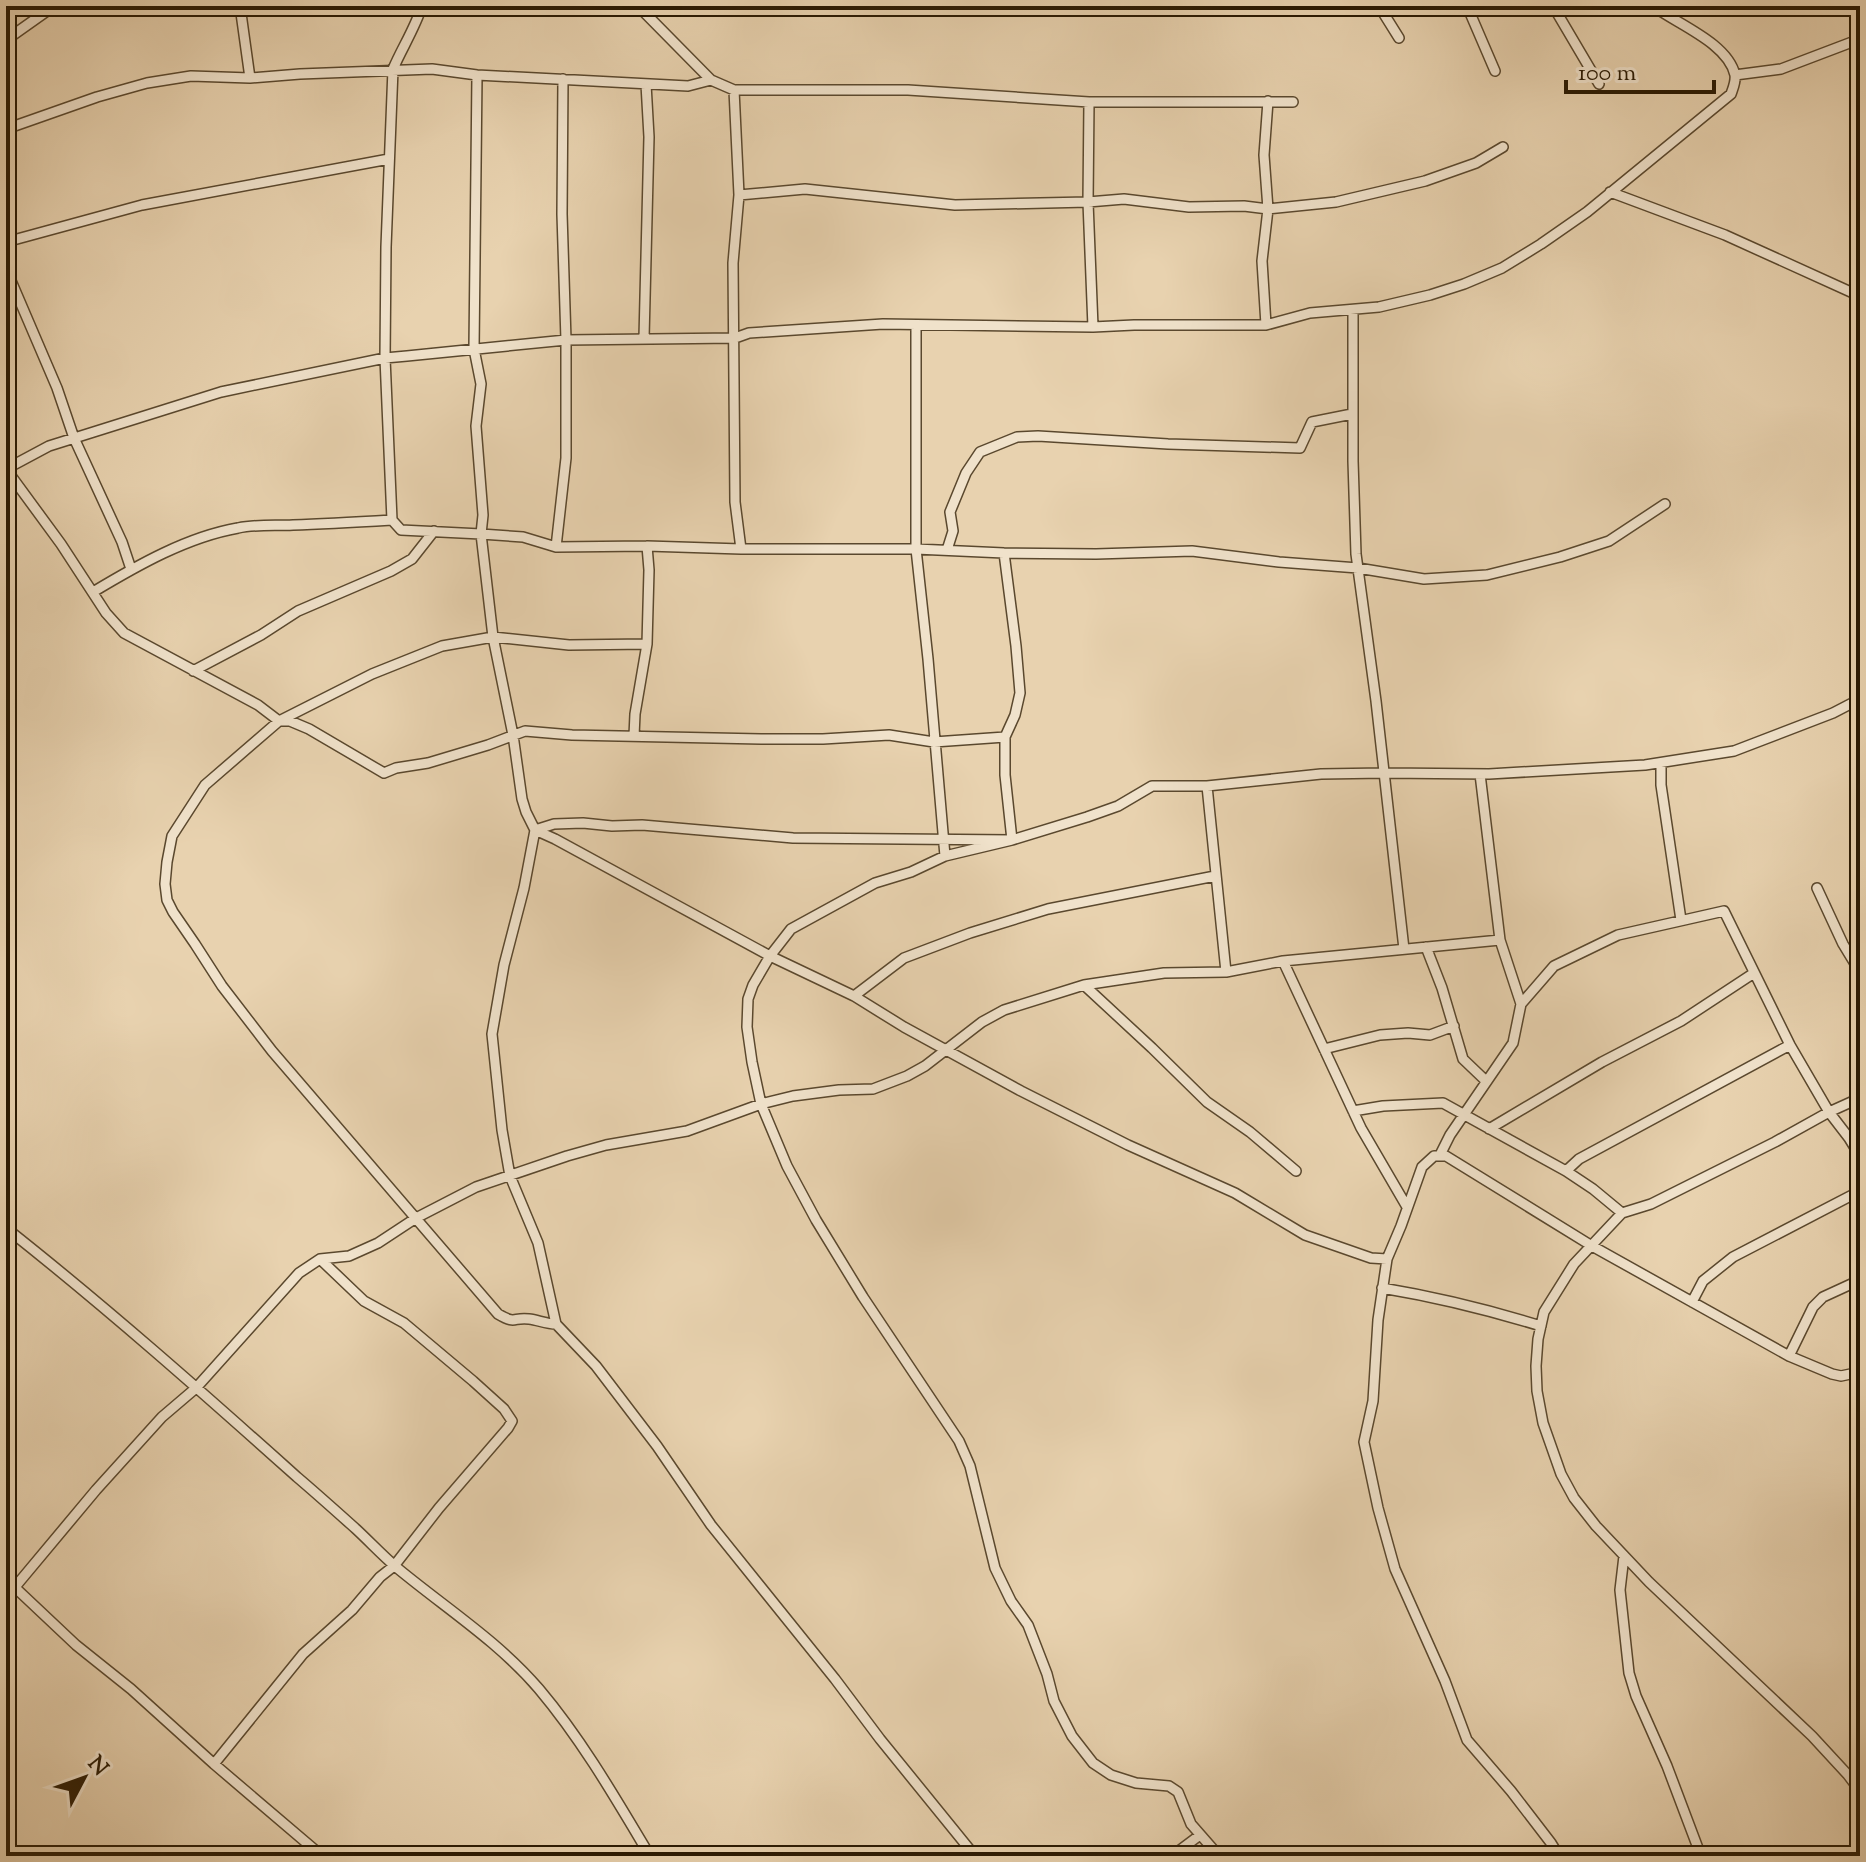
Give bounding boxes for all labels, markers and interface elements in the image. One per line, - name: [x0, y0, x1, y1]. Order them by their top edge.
- scale bar: [1566, 44, 1714, 94]
- text: 100 m: [1578, 57, 1636, 91]
- north arrow: [44, 1738, 124, 1818]
- text: N: [79, 1750, 115, 1784]

